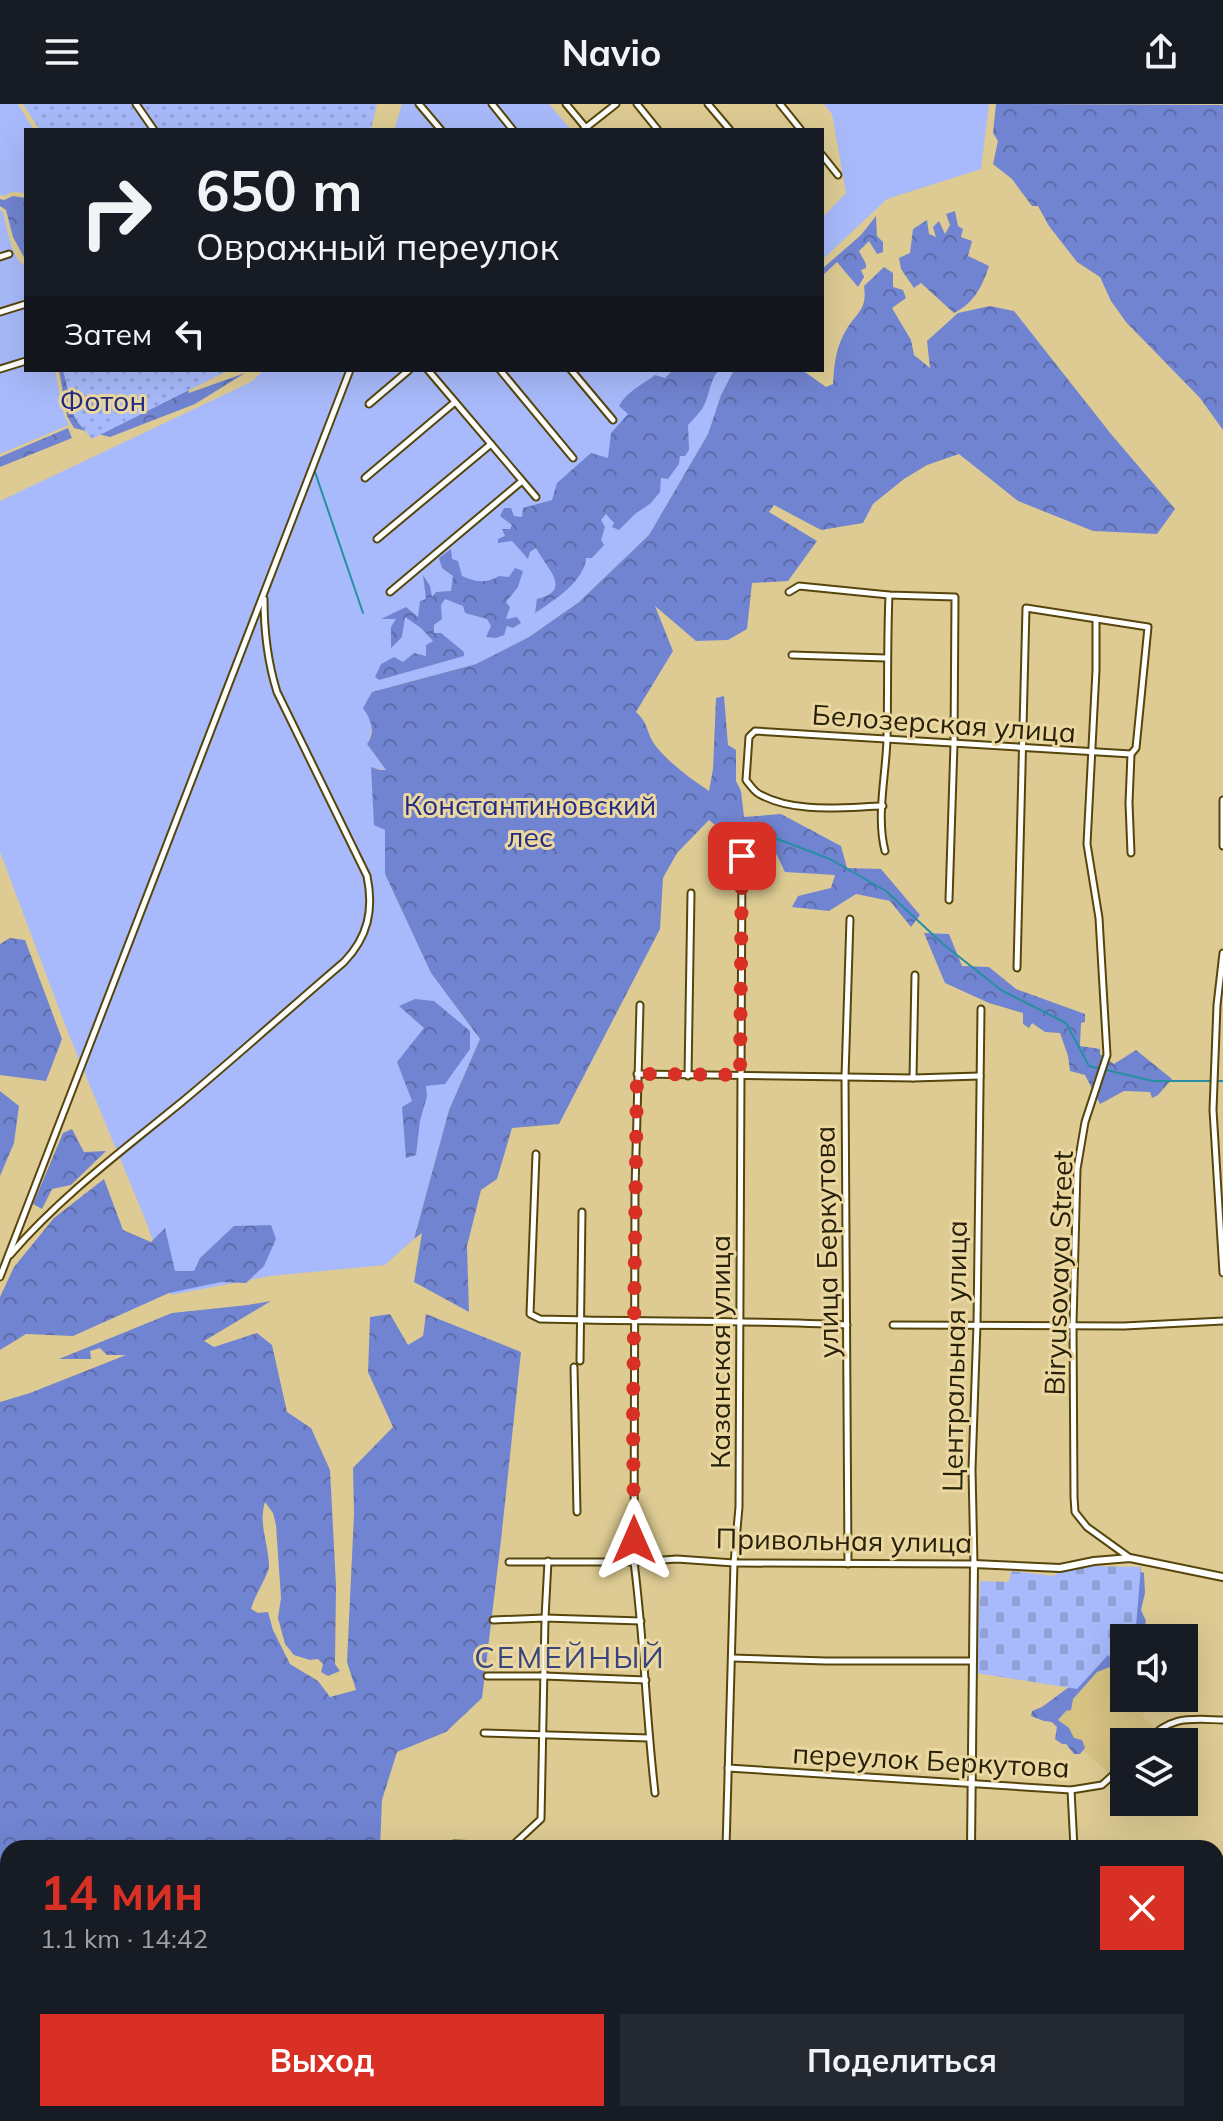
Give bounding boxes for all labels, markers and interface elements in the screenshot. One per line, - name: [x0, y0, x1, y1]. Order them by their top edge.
- icon: menu: [40, 30, 84, 74]
- text: Navio: [562, 30, 661, 75]
- icon: share: [1139, 30, 1183, 74]
- text: 650 m: [196, 155, 363, 225]
- icon: right: [64, 160, 168, 264]
- text: Овражный переулок: [196, 224, 559, 269]
- icon: left: [168, 312, 212, 356]
- text: Затем: [64, 315, 152, 353]
- park label: Фотон: [60, 383, 146, 418]
- street label: Белозерская улица: [811, 696, 1077, 750]
- park label: Константиновский лес: [404, 787, 656, 854]
- pin: [708, 822, 776, 890]
- icon: arrive: [720, 834, 764, 878]
- street label: улица Беркутова: [806, 1126, 846, 1358]
- street label: Biryusovaya Street: [1036, 1150, 1080, 1396]
- street label: Центральная улица: [934, 1220, 974, 1492]
- street label: Казанская улица: [702, 1235, 737, 1469]
- position arrow: [592, 1498, 676, 1582]
- street label: Привольная улица: [715, 1520, 973, 1560]
- map controls: [1110, 1624, 1198, 1816]
- button: sound: [1110, 1624, 1198, 1712]
- district label: СЕМЕЙНЫЙ: [474, 1638, 666, 1676]
- button: layers: [1110, 1728, 1198, 1816]
- street label: переулок Беркутова: [792, 1735, 1070, 1785]
- text: 14 мин: [40, 1862, 203, 1922]
- button: close: [1100, 1866, 1184, 1950]
- text: 1.1 km · 14:42: [40, 1922, 208, 1955]
- button: Выход: [40, 2014, 604, 2106]
- button: Поделиться: [620, 2014, 1184, 2106]

